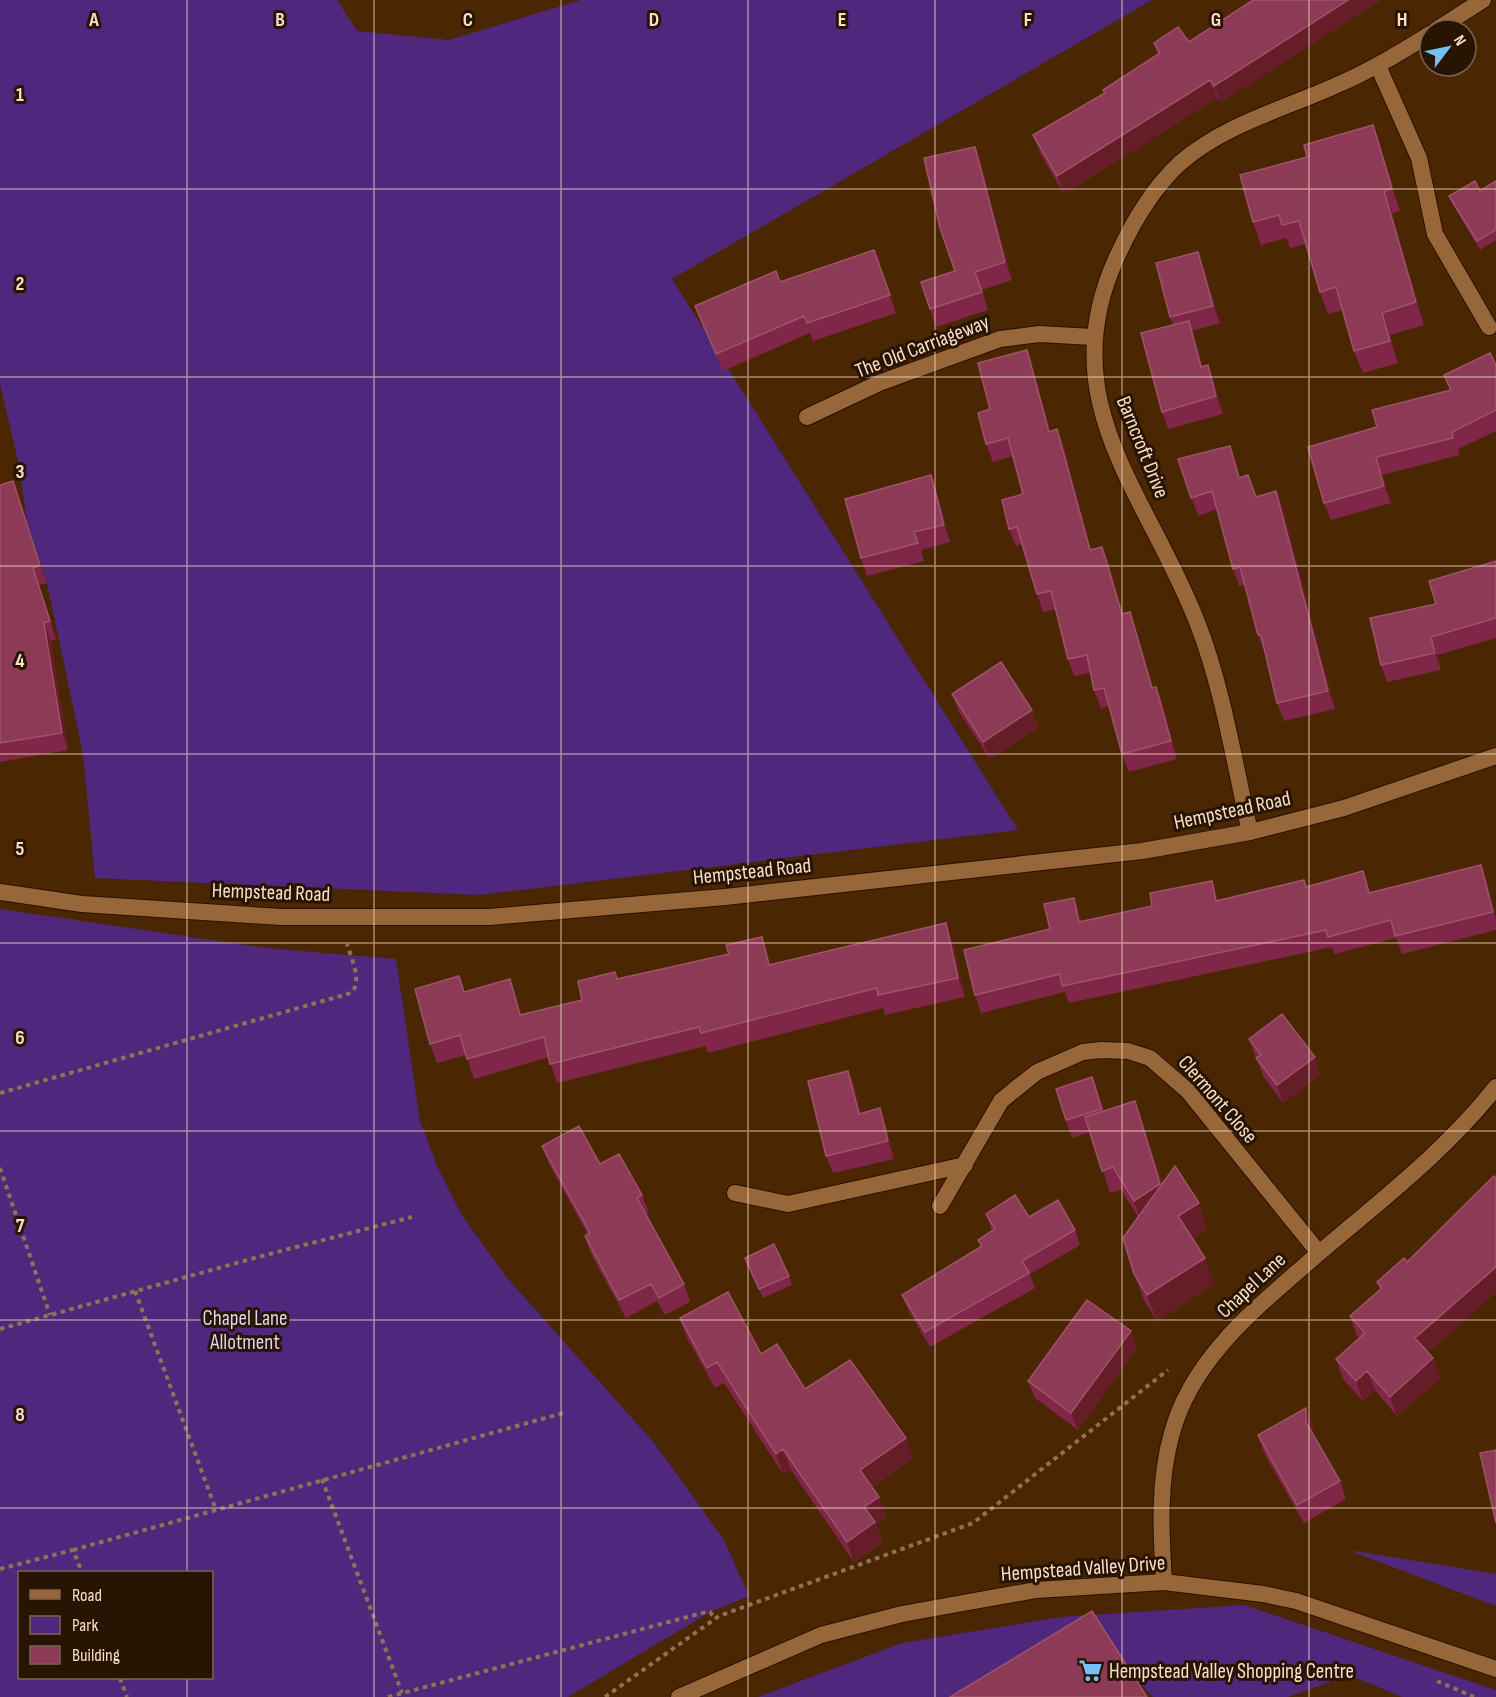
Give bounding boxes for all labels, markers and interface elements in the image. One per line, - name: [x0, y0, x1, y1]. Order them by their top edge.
- text: A: [88, 8, 99, 32]
- text: B: [275, 8, 285, 32]
- text: C: [463, 8, 473, 32]
- text: D: [649, 8, 659, 32]
- text: E: [838, 8, 846, 32]
- text: F: [1024, 8, 1032, 32]
- text: G: [1211, 8, 1221, 32]
- text: H: [1397, 8, 1407, 32]
- north arrow: [1418, 18, 1478, 78]
- text: N: [1449, 32, 1470, 50]
- text: 1: [16, 83, 24, 107]
- text: 2: [16, 272, 24, 296]
- street label: The Old Carriageway: [852, 309, 993, 384]
- street label: Barncroft Drive: [1111, 393, 1174, 502]
- text: 3: [16, 460, 25, 484]
- text: 4: [15, 649, 25, 673]
- street label: Hempstead Road: [1171, 786, 1293, 835]
- text: 5: [16, 837, 25, 861]
- street label: Hempstead Road: [692, 853, 812, 890]
- street label: Hempstead Road: [211, 878, 331, 907]
- text: 6: [15, 1026, 25, 1050]
- street label: Clermont Close: [1173, 1050, 1263, 1148]
- text: 7: [16, 1214, 25, 1238]
- street label: Chapel Lane: [1212, 1247, 1291, 1323]
- park label: Chapel Lane Allotment: [203, 1306, 287, 1355]
- text: 8: [15, 1403, 25, 1427]
- street label: Hempstead Valley Drive: [1000, 1550, 1166, 1587]
- legend: [18, 1571, 213, 1679]
- text: Road: [72, 1585, 102, 1606]
- text: Park: [72, 1615, 98, 1636]
- text: Building: [72, 1645, 120, 1666]
- supermarket icon: Hempstead Valley Shopping Centre: [1078, 1658, 1104, 1684]
- place label: Hempstead Valley Shopping Centre: [1109, 1659, 1354, 1684]

